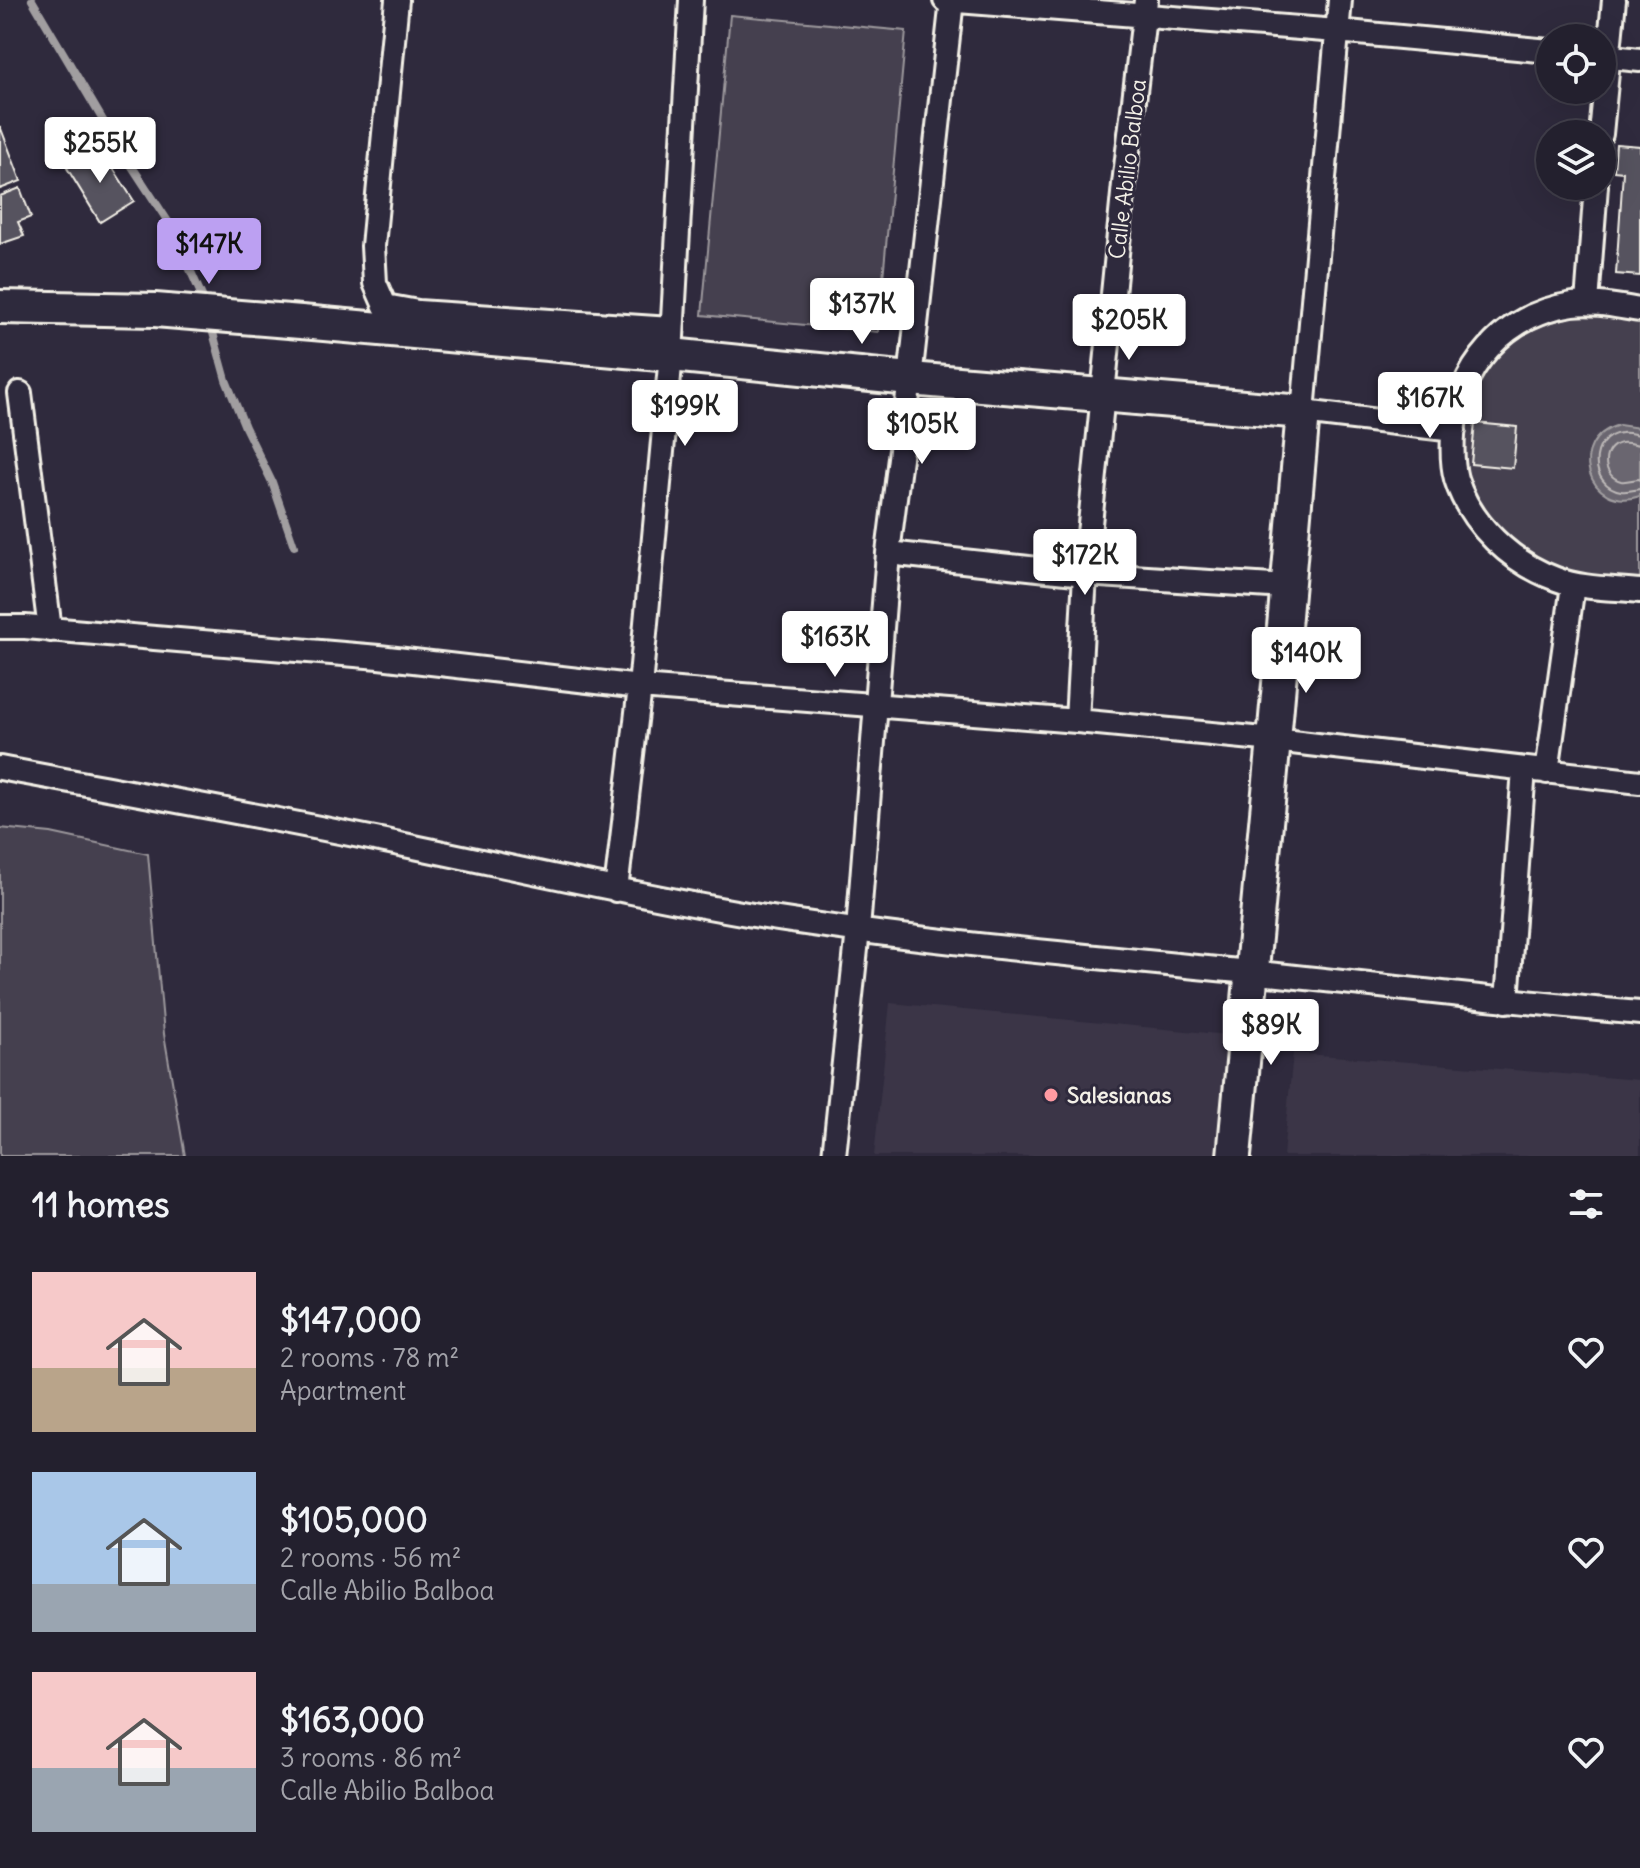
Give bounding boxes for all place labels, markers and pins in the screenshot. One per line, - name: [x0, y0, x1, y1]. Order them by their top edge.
- pin: $255K: [44, 117, 156, 185]
- pin: $147K: [153, 218, 265, 286]
- pin: $137K: [806, 278, 918, 346]
- pin: $205K: [1073, 294, 1185, 362]
- pin: $167K: [1374, 372, 1486, 440]
- pin: $199K: [629, 380, 741, 448]
- pin: $105K: [866, 398, 978, 466]
- pin: $172K: [1029, 529, 1141, 597]
- pin: $163K: [779, 611, 891, 679]
- pin: $140K: [1250, 627, 1362, 695]
- pin: $89K: [1224, 999, 1318, 1067]
- place label: Salesianas: [1067, 1081, 1171, 1109]
- marker: Salesianas: [1042, 1086, 1060, 1104]

